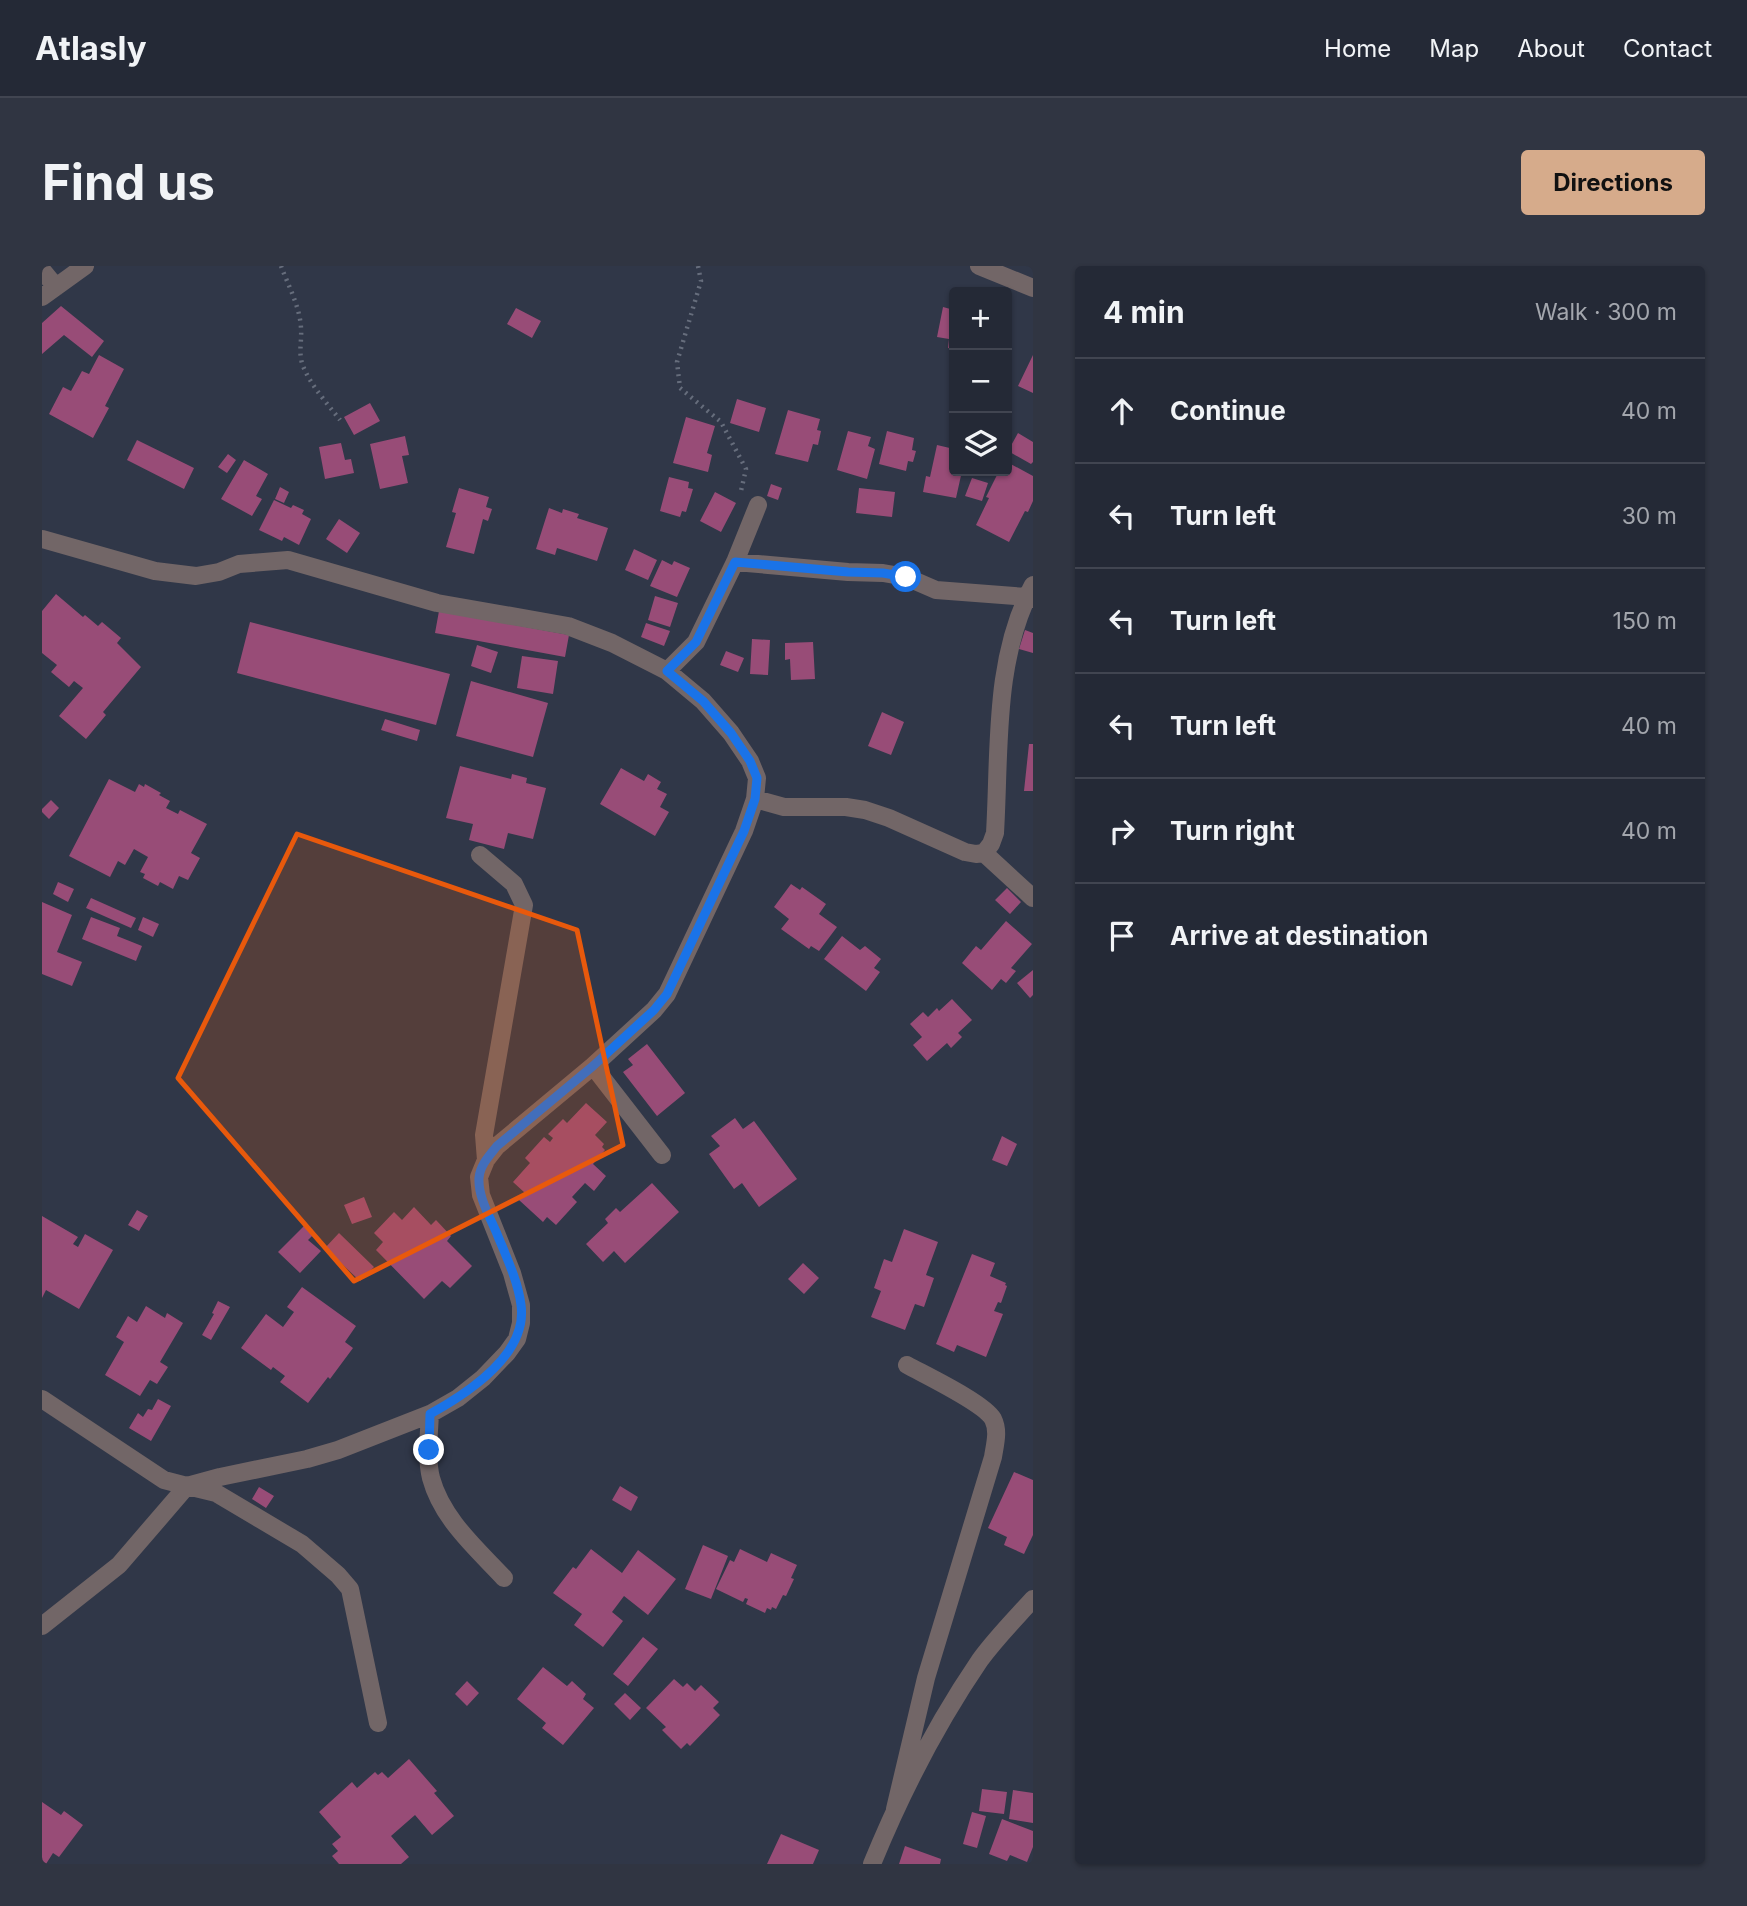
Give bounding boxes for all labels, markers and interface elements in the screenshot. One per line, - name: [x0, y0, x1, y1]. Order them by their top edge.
- text: Atlasly: [35, 28, 147, 68]
- text: Home: [1324, 34, 1391, 63]
- text: Map: [1429, 34, 1479, 63]
- text: About: [1517, 34, 1585, 63]
- text: Contact: [1623, 34, 1712, 63]
- button: Directions: [1521, 150, 1705, 215]
- text: Find us: [42, 153, 215, 212]
- map controls: [949, 287, 1012, 476]
- button: +: [949, 287, 1012, 350]
- text: 4 min: [1103, 294, 1185, 330]
- text: Walk · 300 m: [1535, 298, 1677, 326]
- button: −: [949, 350, 1012, 413]
- icon: ahead: [1103, 392, 1141, 430]
- text: Continue: [1170, 395, 1286, 426]
- text: 40 m: [1621, 397, 1677, 425]
- button: layers: [949, 413, 1012, 476]
- icon: left: [1103, 497, 1141, 535]
- text: Turn left: [1170, 500, 1276, 531]
- text: 30 m: [1622, 502, 1677, 530]
- route start: [890, 561, 921, 592]
- icon: left: [1103, 602, 1141, 640]
- text: Turn left: [1170, 605, 1276, 636]
- text: 150 m: [1613, 607, 1677, 635]
- icon: left: [1103, 707, 1141, 745]
- text: Turn left: [1170, 710, 1276, 741]
- text: 40 m: [1621, 712, 1677, 740]
- icon: right: [1103, 812, 1141, 850]
- text: Turn right: [1170, 815, 1295, 846]
- text: 40 m: [1621, 817, 1677, 845]
- icon: arrive: [1103, 917, 1141, 955]
- text: Arrive at destination: [1170, 920, 1429, 951]
- route end: [413, 1434, 444, 1465]

